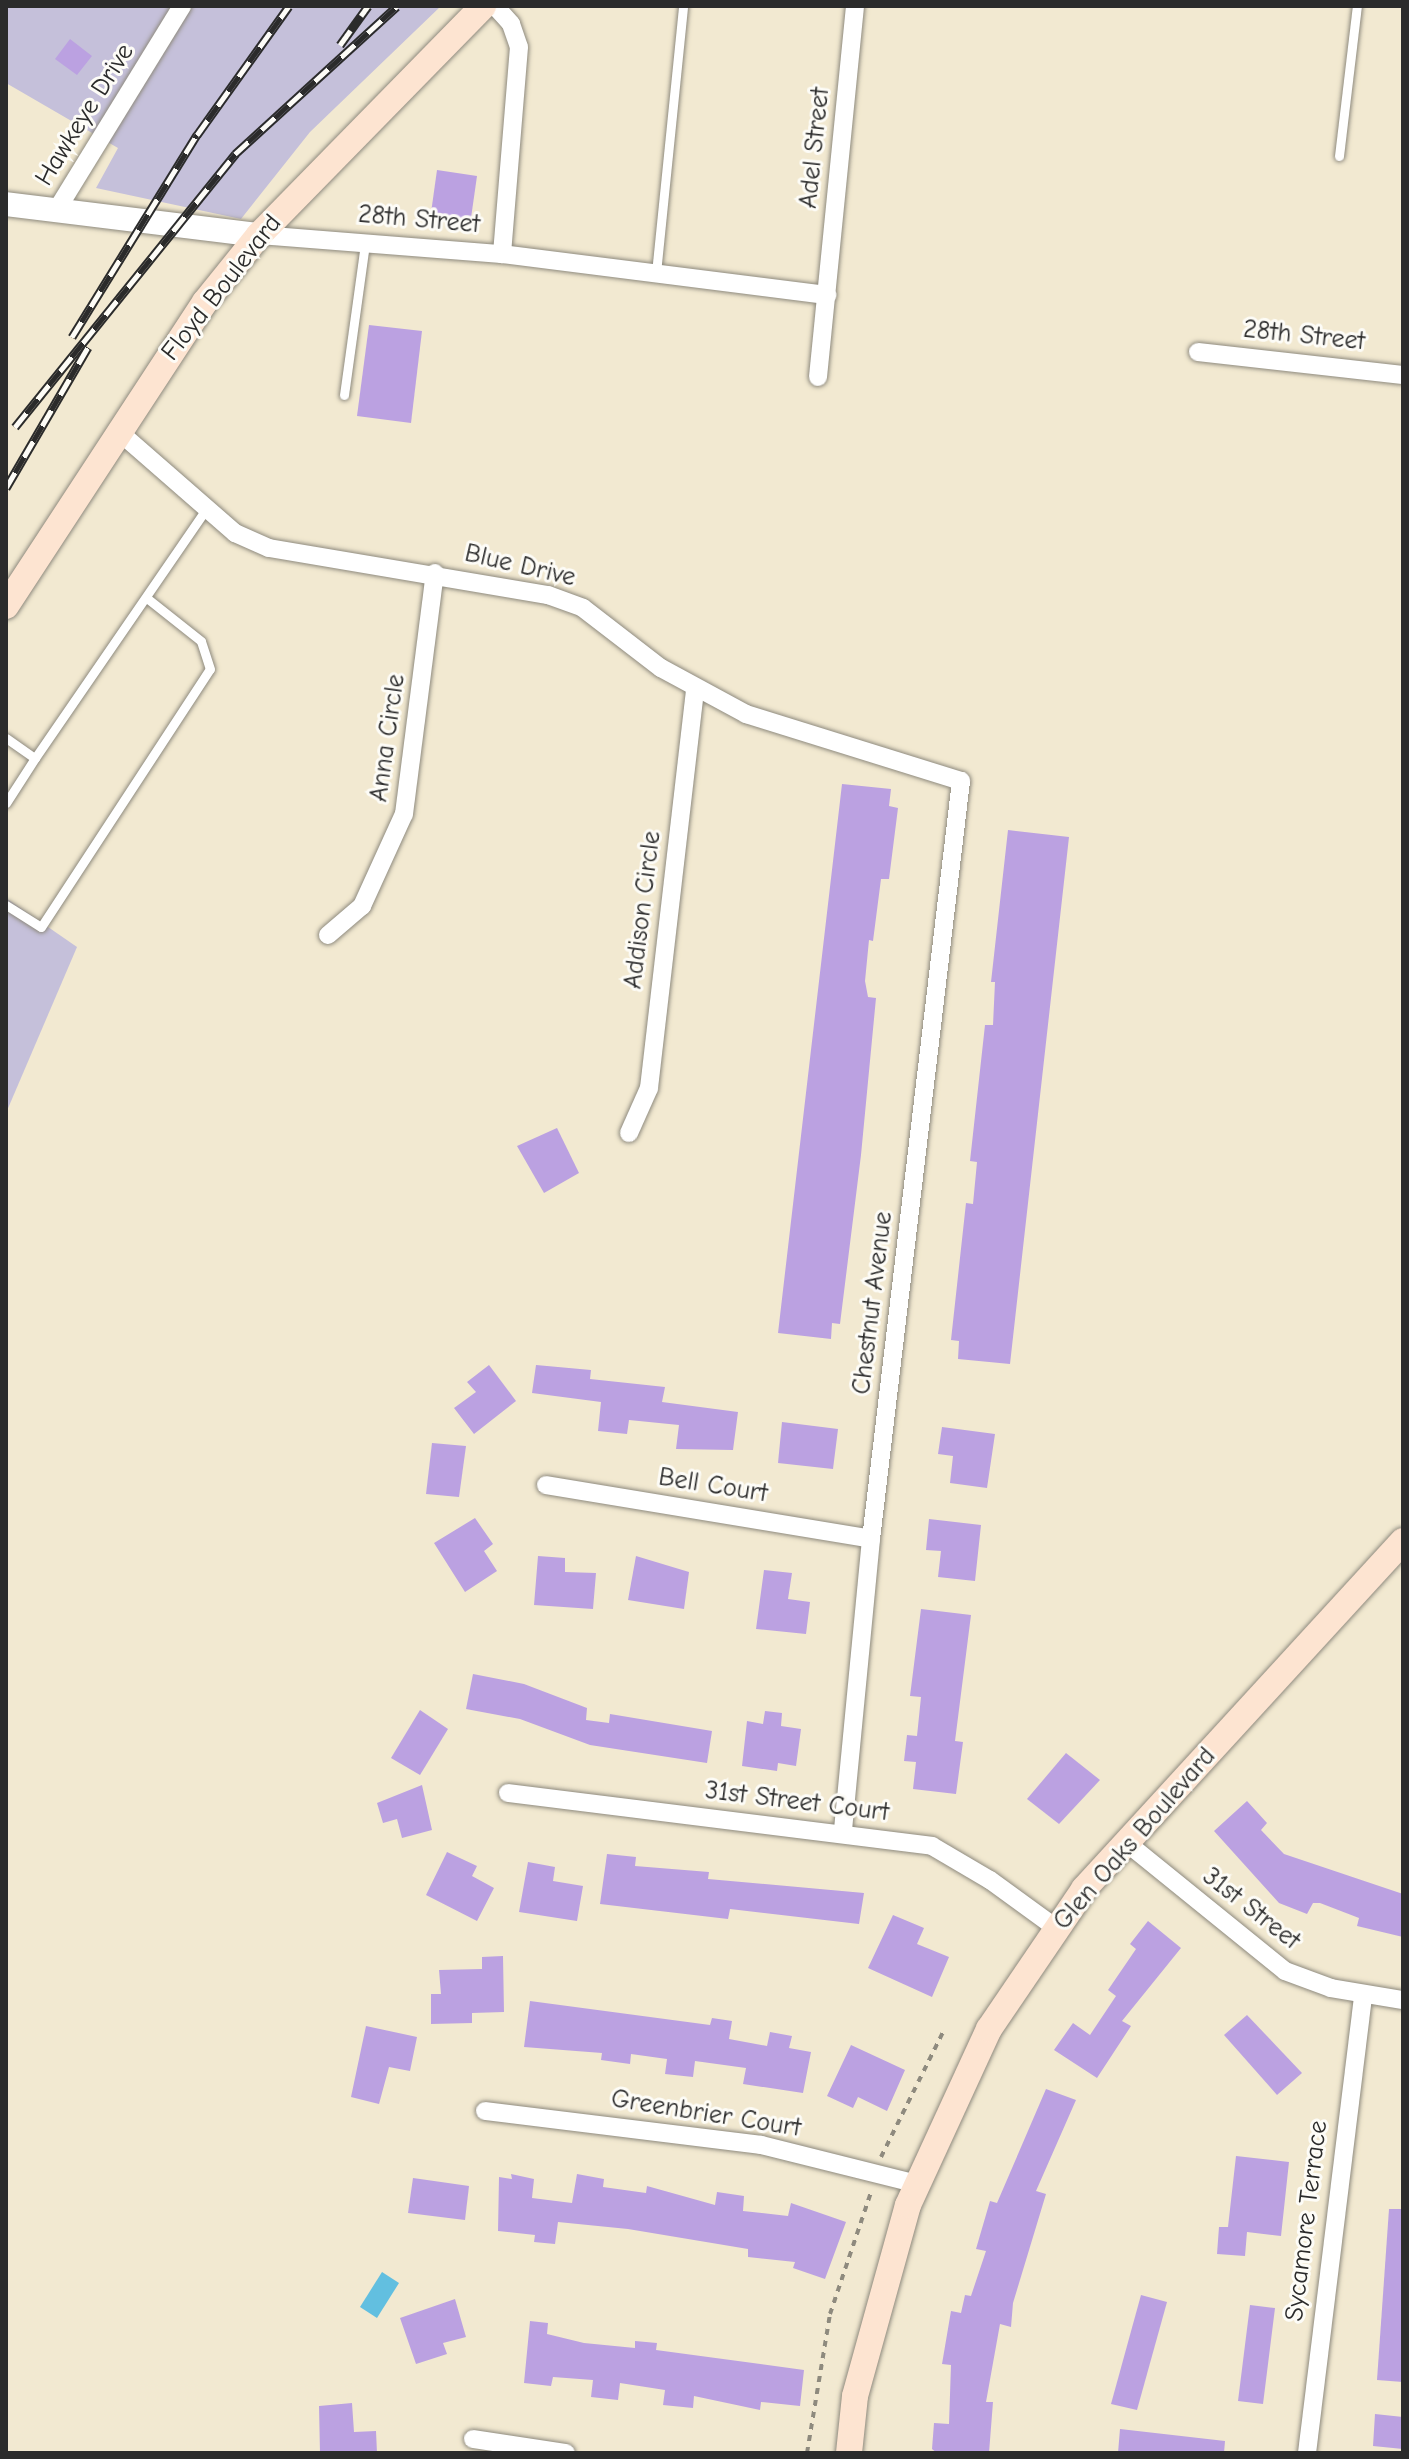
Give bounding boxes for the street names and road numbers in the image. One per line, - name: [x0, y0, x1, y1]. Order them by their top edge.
- street label: Hawkeye Drive: [29, 38, 141, 192]
- street label: Adel Street: [793, 86, 837, 210]
- street label: 28th Street: [357, 199, 481, 241]
- street label: Floyd Boulevard: [155, 209, 289, 367]
- street label: 28th Street: [1242, 314, 1366, 358]
- street label: Blue Drive: [462, 538, 578, 594]
- street label: Anna Circle: [364, 672, 412, 804]
- street label: Addison Circle: [618, 829, 668, 991]
- street label: Chestnut Avenue: [846, 1210, 900, 1396]
- street label: Bell Court: [656, 1462, 770, 1510]
- street label: Glen Oaks Boulevard: [1047, 1741, 1223, 1937]
- street label: 31st Street Court: [703, 1775, 891, 1829]
- street label: 31st Street: [1196, 1861, 1306, 1957]
- street label: Greenbrier Court: [609, 2084, 803, 2144]
- street label: Sycamore Terrace: [1279, 2119, 1335, 2323]

